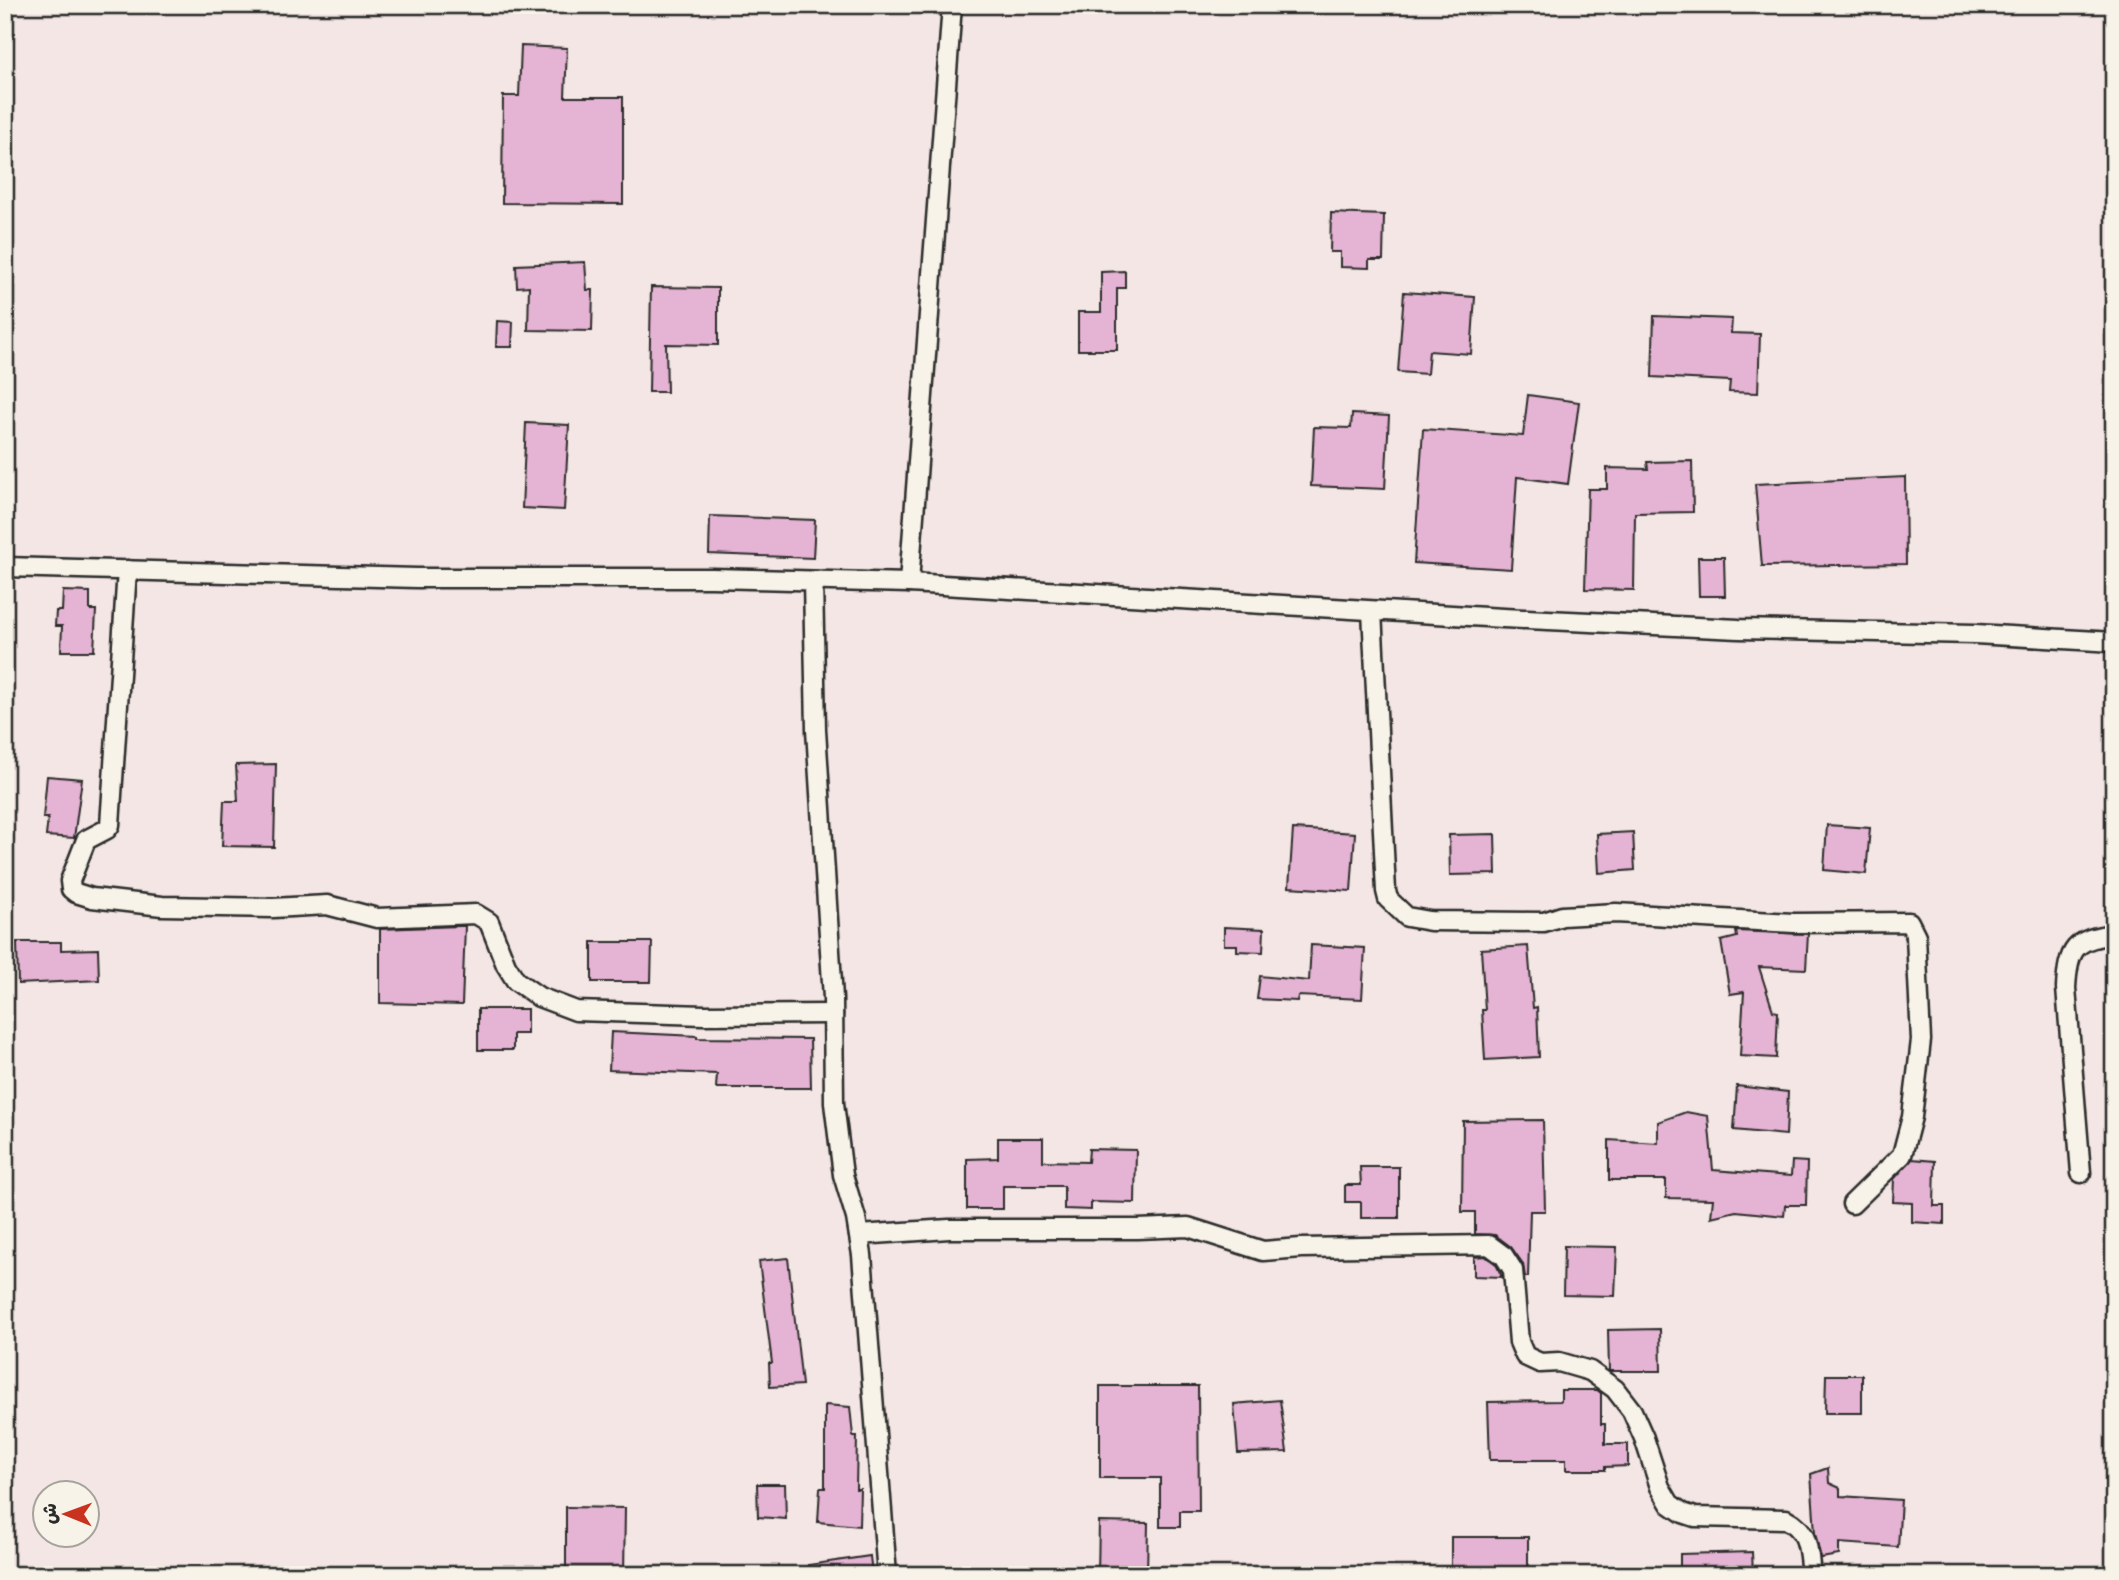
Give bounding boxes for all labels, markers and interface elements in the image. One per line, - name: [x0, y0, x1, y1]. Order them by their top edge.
- north arrow: [32, 1478, 102, 1548]
- text: ش: [39, 1503, 66, 1524]

